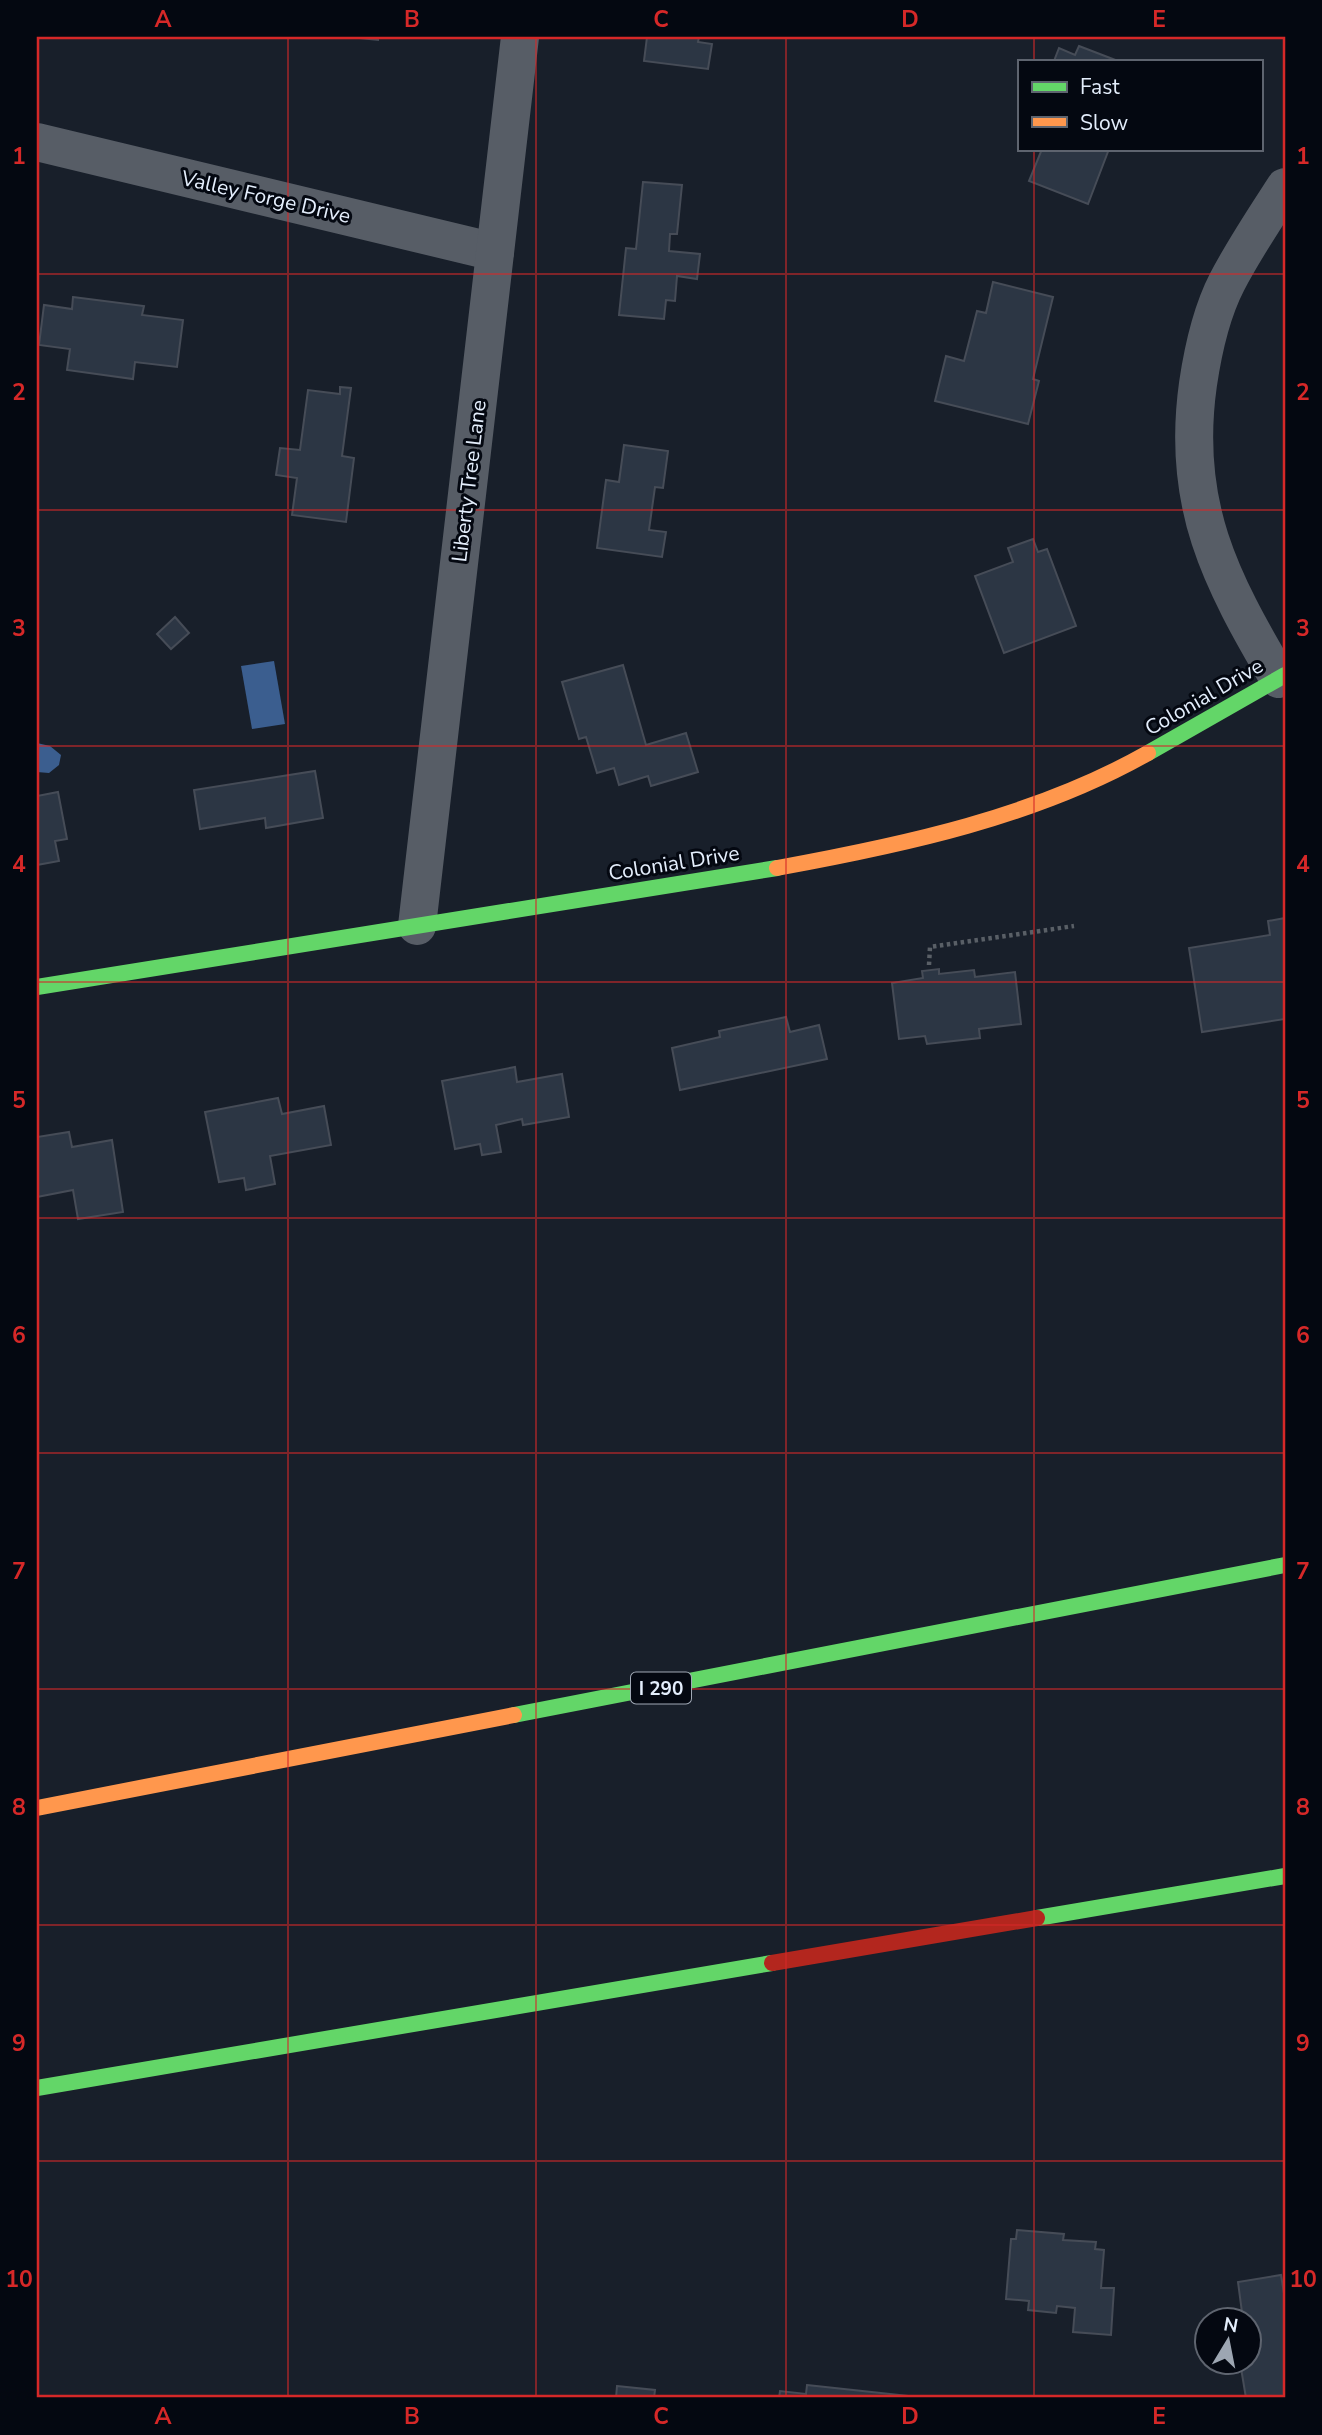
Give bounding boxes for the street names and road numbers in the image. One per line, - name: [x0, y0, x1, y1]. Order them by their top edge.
- street label: Valley Forge Drive: [178, 164, 353, 230]
- street label: Liberty Tree Lane: [445, 398, 493, 564]
- street label: Colonial Drive: [1140, 652, 1268, 742]
- street label: Colonial Drive: [607, 839, 741, 887]
- road number: I 290: [631, 1672, 691, 1704]

